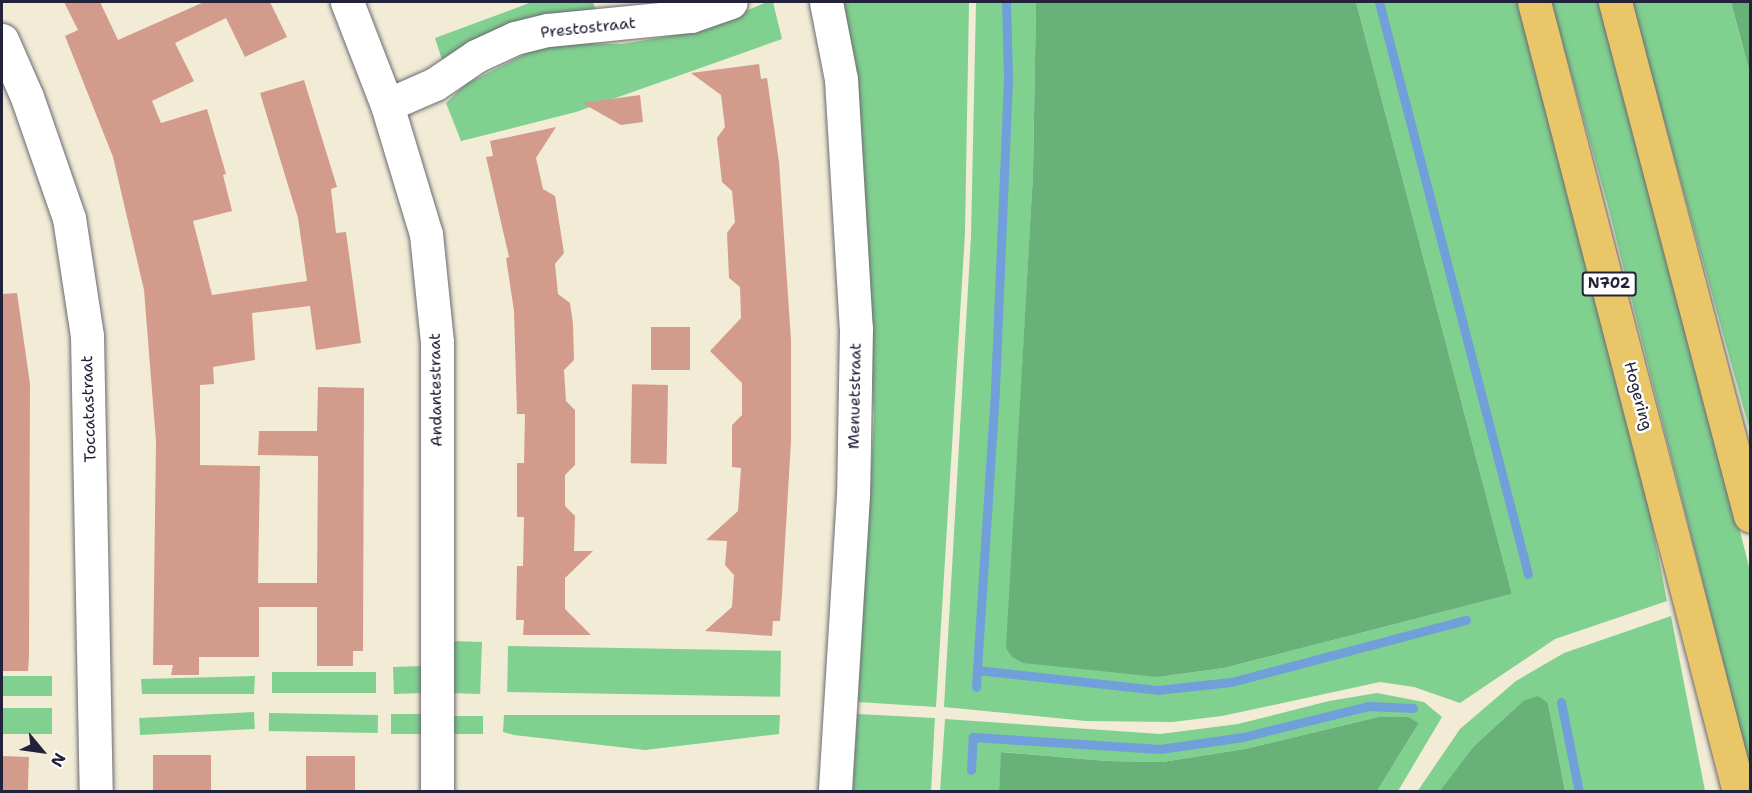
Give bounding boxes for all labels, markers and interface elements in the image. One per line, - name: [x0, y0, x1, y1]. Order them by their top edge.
- street label: Prestostraat: [539, 13, 637, 43]
- road number: N702: [1580, 272, 1638, 296]
- street label: Andantestraat: [425, 333, 447, 447]
- street label: Menuetstraat: [844, 343, 866, 449]
- street label: Toccatastraat: [78, 355, 100, 463]
- street label: Hogering: [1620, 359, 1656, 433]
- north arrow: [12, 721, 72, 781]
- text: N: [46, 749, 70, 771]

